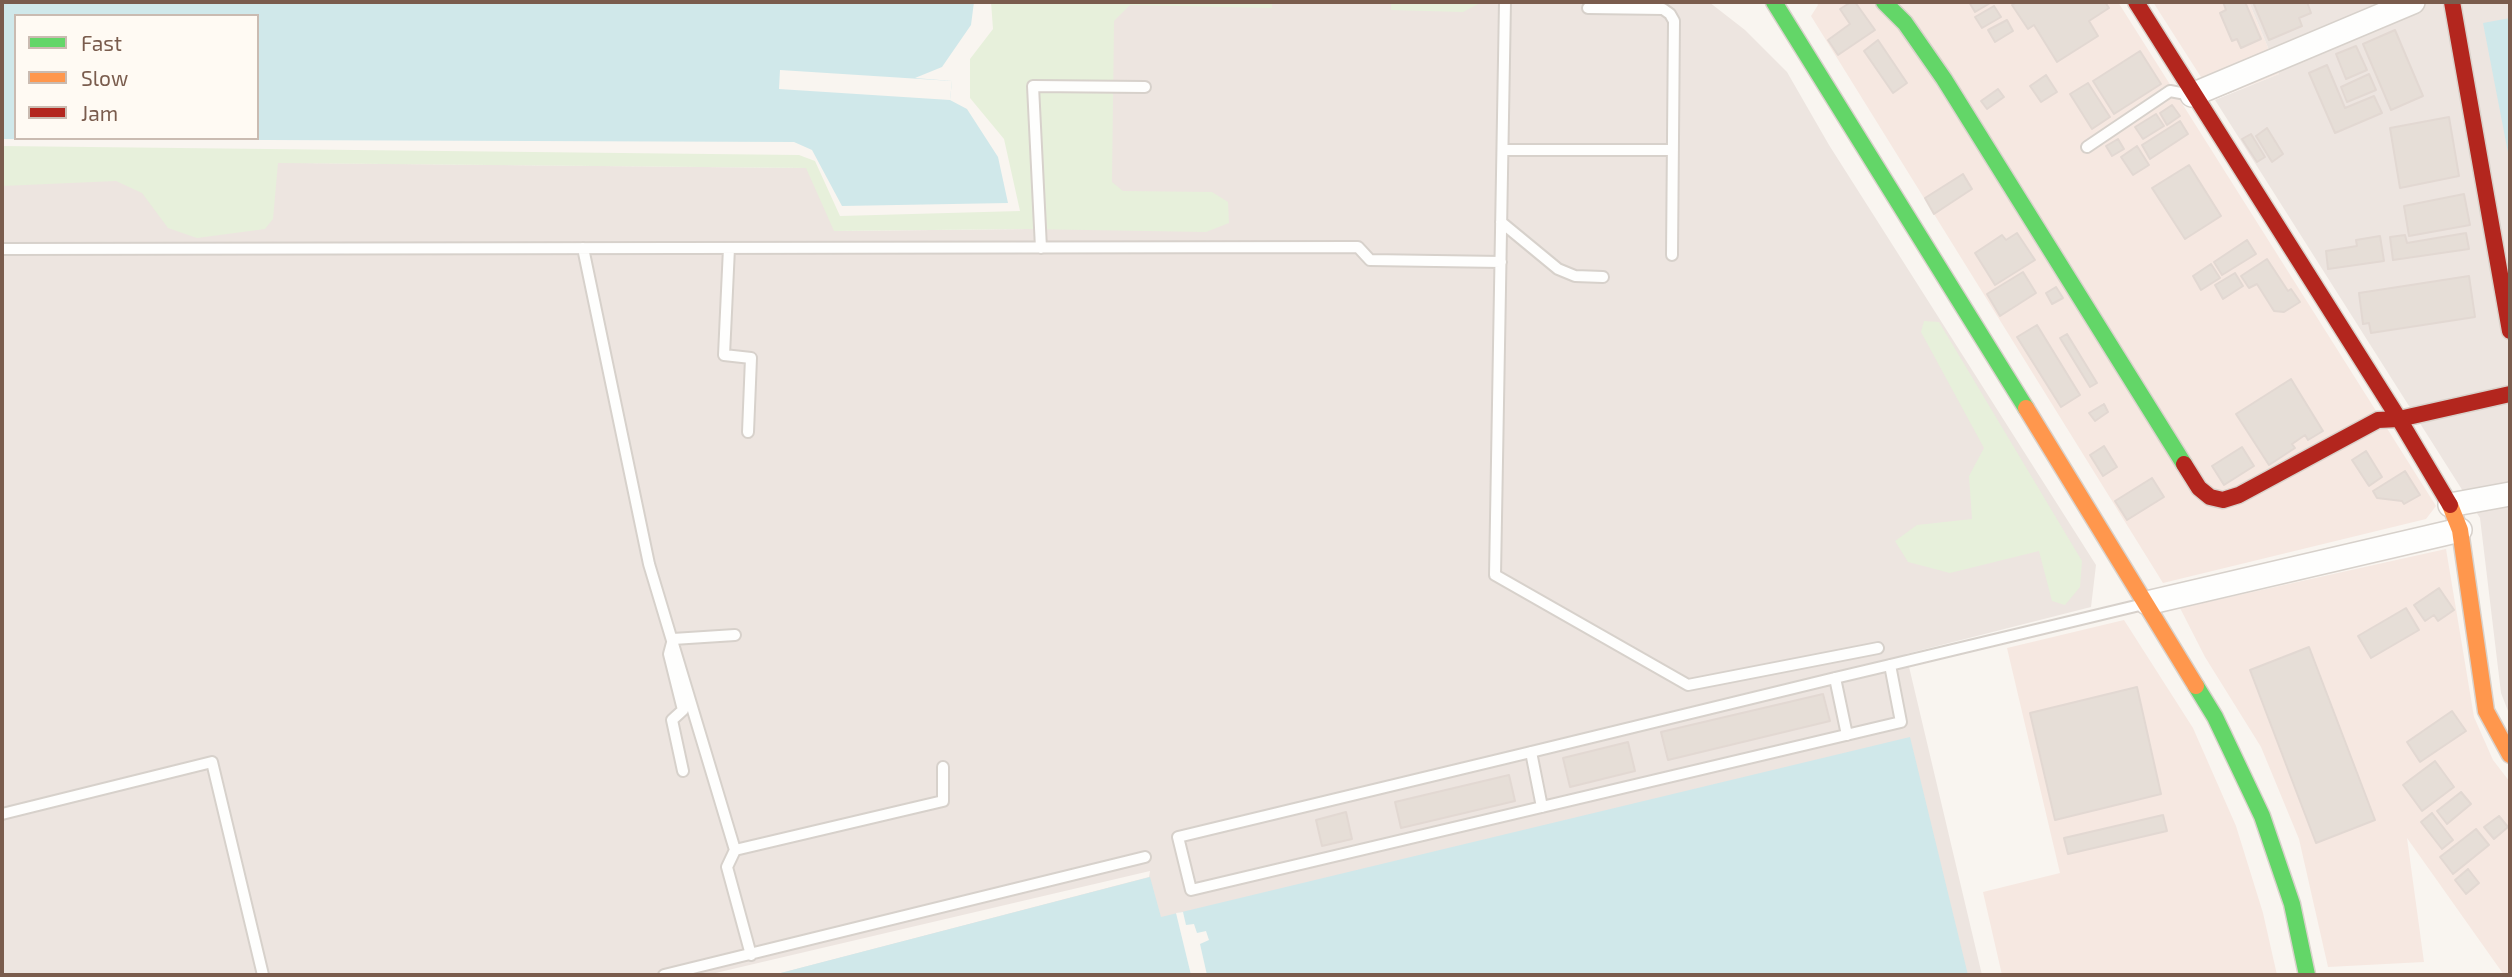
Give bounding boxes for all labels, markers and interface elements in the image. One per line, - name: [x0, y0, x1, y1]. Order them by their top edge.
- legend: [14, 14, 259, 140]
- text: Fast: [81, 30, 122, 55]
- text: Slow: [81, 65, 128, 90]
- text: Jam: [81, 100, 118, 125]

